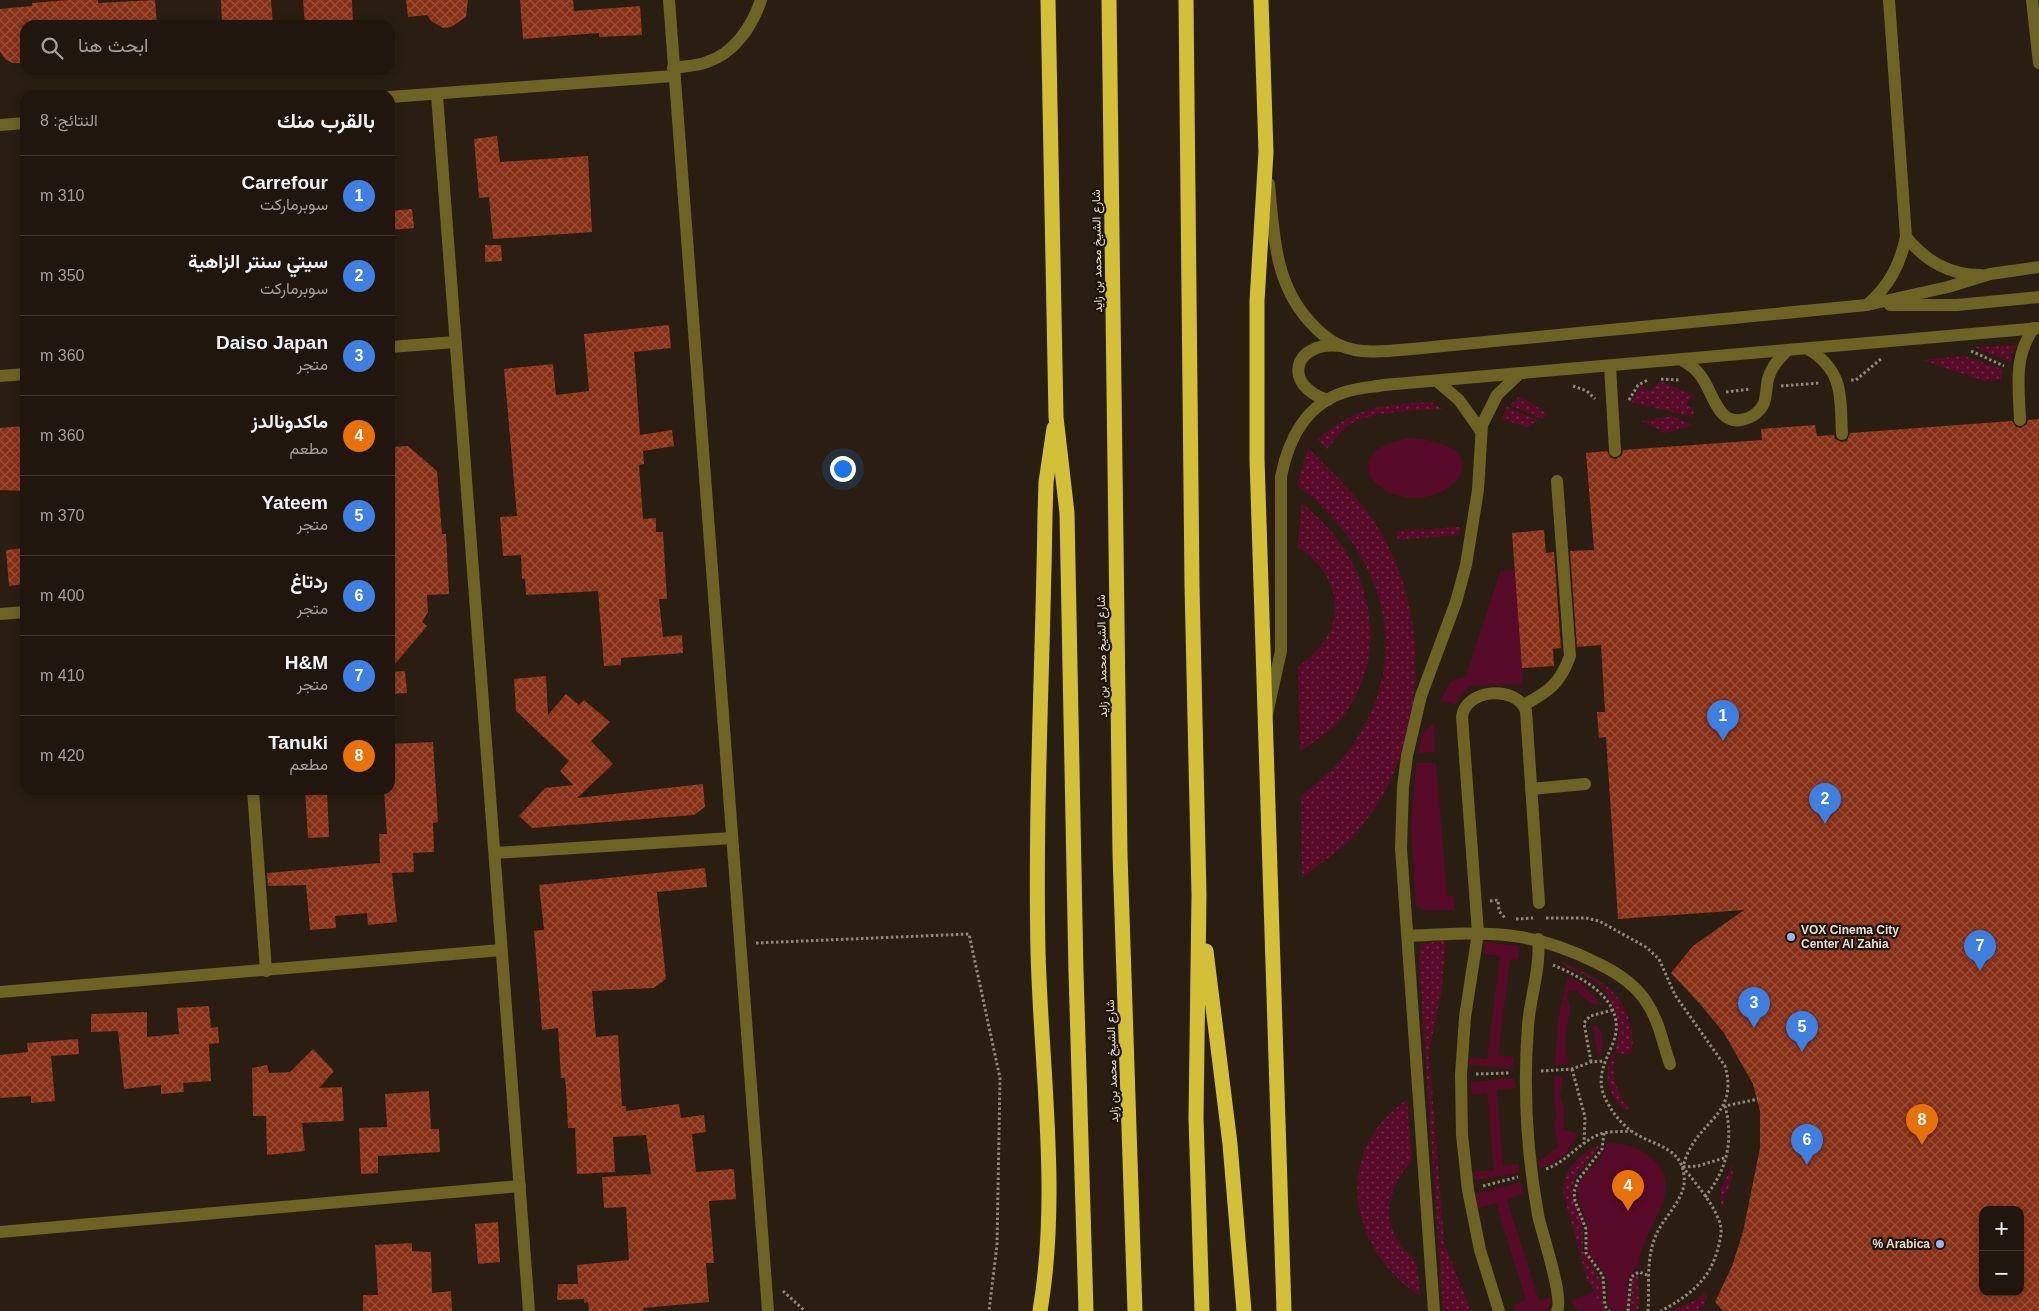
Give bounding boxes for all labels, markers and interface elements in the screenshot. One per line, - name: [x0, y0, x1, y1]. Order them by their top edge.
- search box: [20, 20, 395, 75]
- icon: search: [38, 34, 66, 62]
- text: ابحث هنا: [78, 35, 148, 56]
- text: بالقرب منك: [277, 109, 375, 132]
- text: النتائج: 8: [40, 112, 98, 129]
- text: Carrefour: [241, 172, 328, 193]
- text: 310 m: [40, 187, 84, 204]
- text: 1: [355, 187, 363, 204]
- street label: شارع الشيخ محمد بن زايد: [1089, 189, 1107, 313]
- text: سوبرماركت: [260, 196, 328, 213]
- text: سيتي سنتر الزاهية: [188, 251, 328, 272]
- text: 350 m: [40, 267, 84, 284]
- text: 2: [355, 267, 363, 284]
- text: سوبرماركت: [260, 280, 328, 297]
- text: Daiso Japan: [216, 332, 328, 353]
- text: 360 m: [40, 347, 84, 364]
- text: 3: [355, 347, 363, 364]
- text: متجر: [297, 356, 328, 373]
- text: ماكدونالدز: [251, 411, 328, 432]
- text: 360 m: [40, 427, 84, 444]
- text: 4: [355, 427, 363, 444]
- text: مطعم: [289, 440, 328, 457]
- your location: [830, 456, 856, 482]
- text: Yateem: [261, 492, 328, 513]
- text: 370 m: [40, 507, 84, 524]
- text: 5: [355, 507, 363, 524]
- text: متجر: [297, 516, 328, 533]
- text: ردتاغ: [290, 571, 328, 592]
- text: 400 m: [40, 587, 84, 604]
- text: 6: [355, 587, 363, 604]
- street label: شارع الشيخ محمد بن زايد: [1094, 594, 1112, 718]
- text: متجر: [297, 600, 328, 617]
- text: H&M: [285, 652, 328, 673]
- text: 410 m: [40, 667, 84, 684]
- text: 7: [355, 667, 363, 684]
- text: متجر: [297, 676, 328, 693]
- pin: 1: [1707, 700, 1739, 741]
- text: Tanuki: [268, 732, 328, 753]
- text: 420 m: [40, 747, 84, 764]
- text: 8: [355, 747, 363, 764]
- text: مطعم: [289, 756, 328, 773]
- pin: 2: [1809, 783, 1841, 824]
- place label: VOX Cinema City Center Al Zahia: [1801, 923, 1899, 951]
- pin: 7: [1964, 930, 1996, 971]
- marker: VOX Cinema City Center Al Zahia: [1785, 931, 1797, 943]
- pin: 3: [1738, 987, 1770, 1028]
- street label: شارع الشيخ محمد بن زايد: [1103, 999, 1123, 1123]
- pin: 5: [1786, 1011, 1818, 1052]
- pin: 8: [1906, 1104, 1938, 1145]
- pin: 6: [1791, 1124, 1823, 1165]
- pin: 4: [1612, 1170, 1644, 1211]
- map controls: [1979, 1206, 2024, 1296]
- button: +: [1979, 1206, 2024, 1251]
- place label: % Arabica: [1872, 1237, 1930, 1251]
- marker: % Arabica: [1934, 1238, 1946, 1250]
- button: −: [1979, 1251, 2024, 1296]

